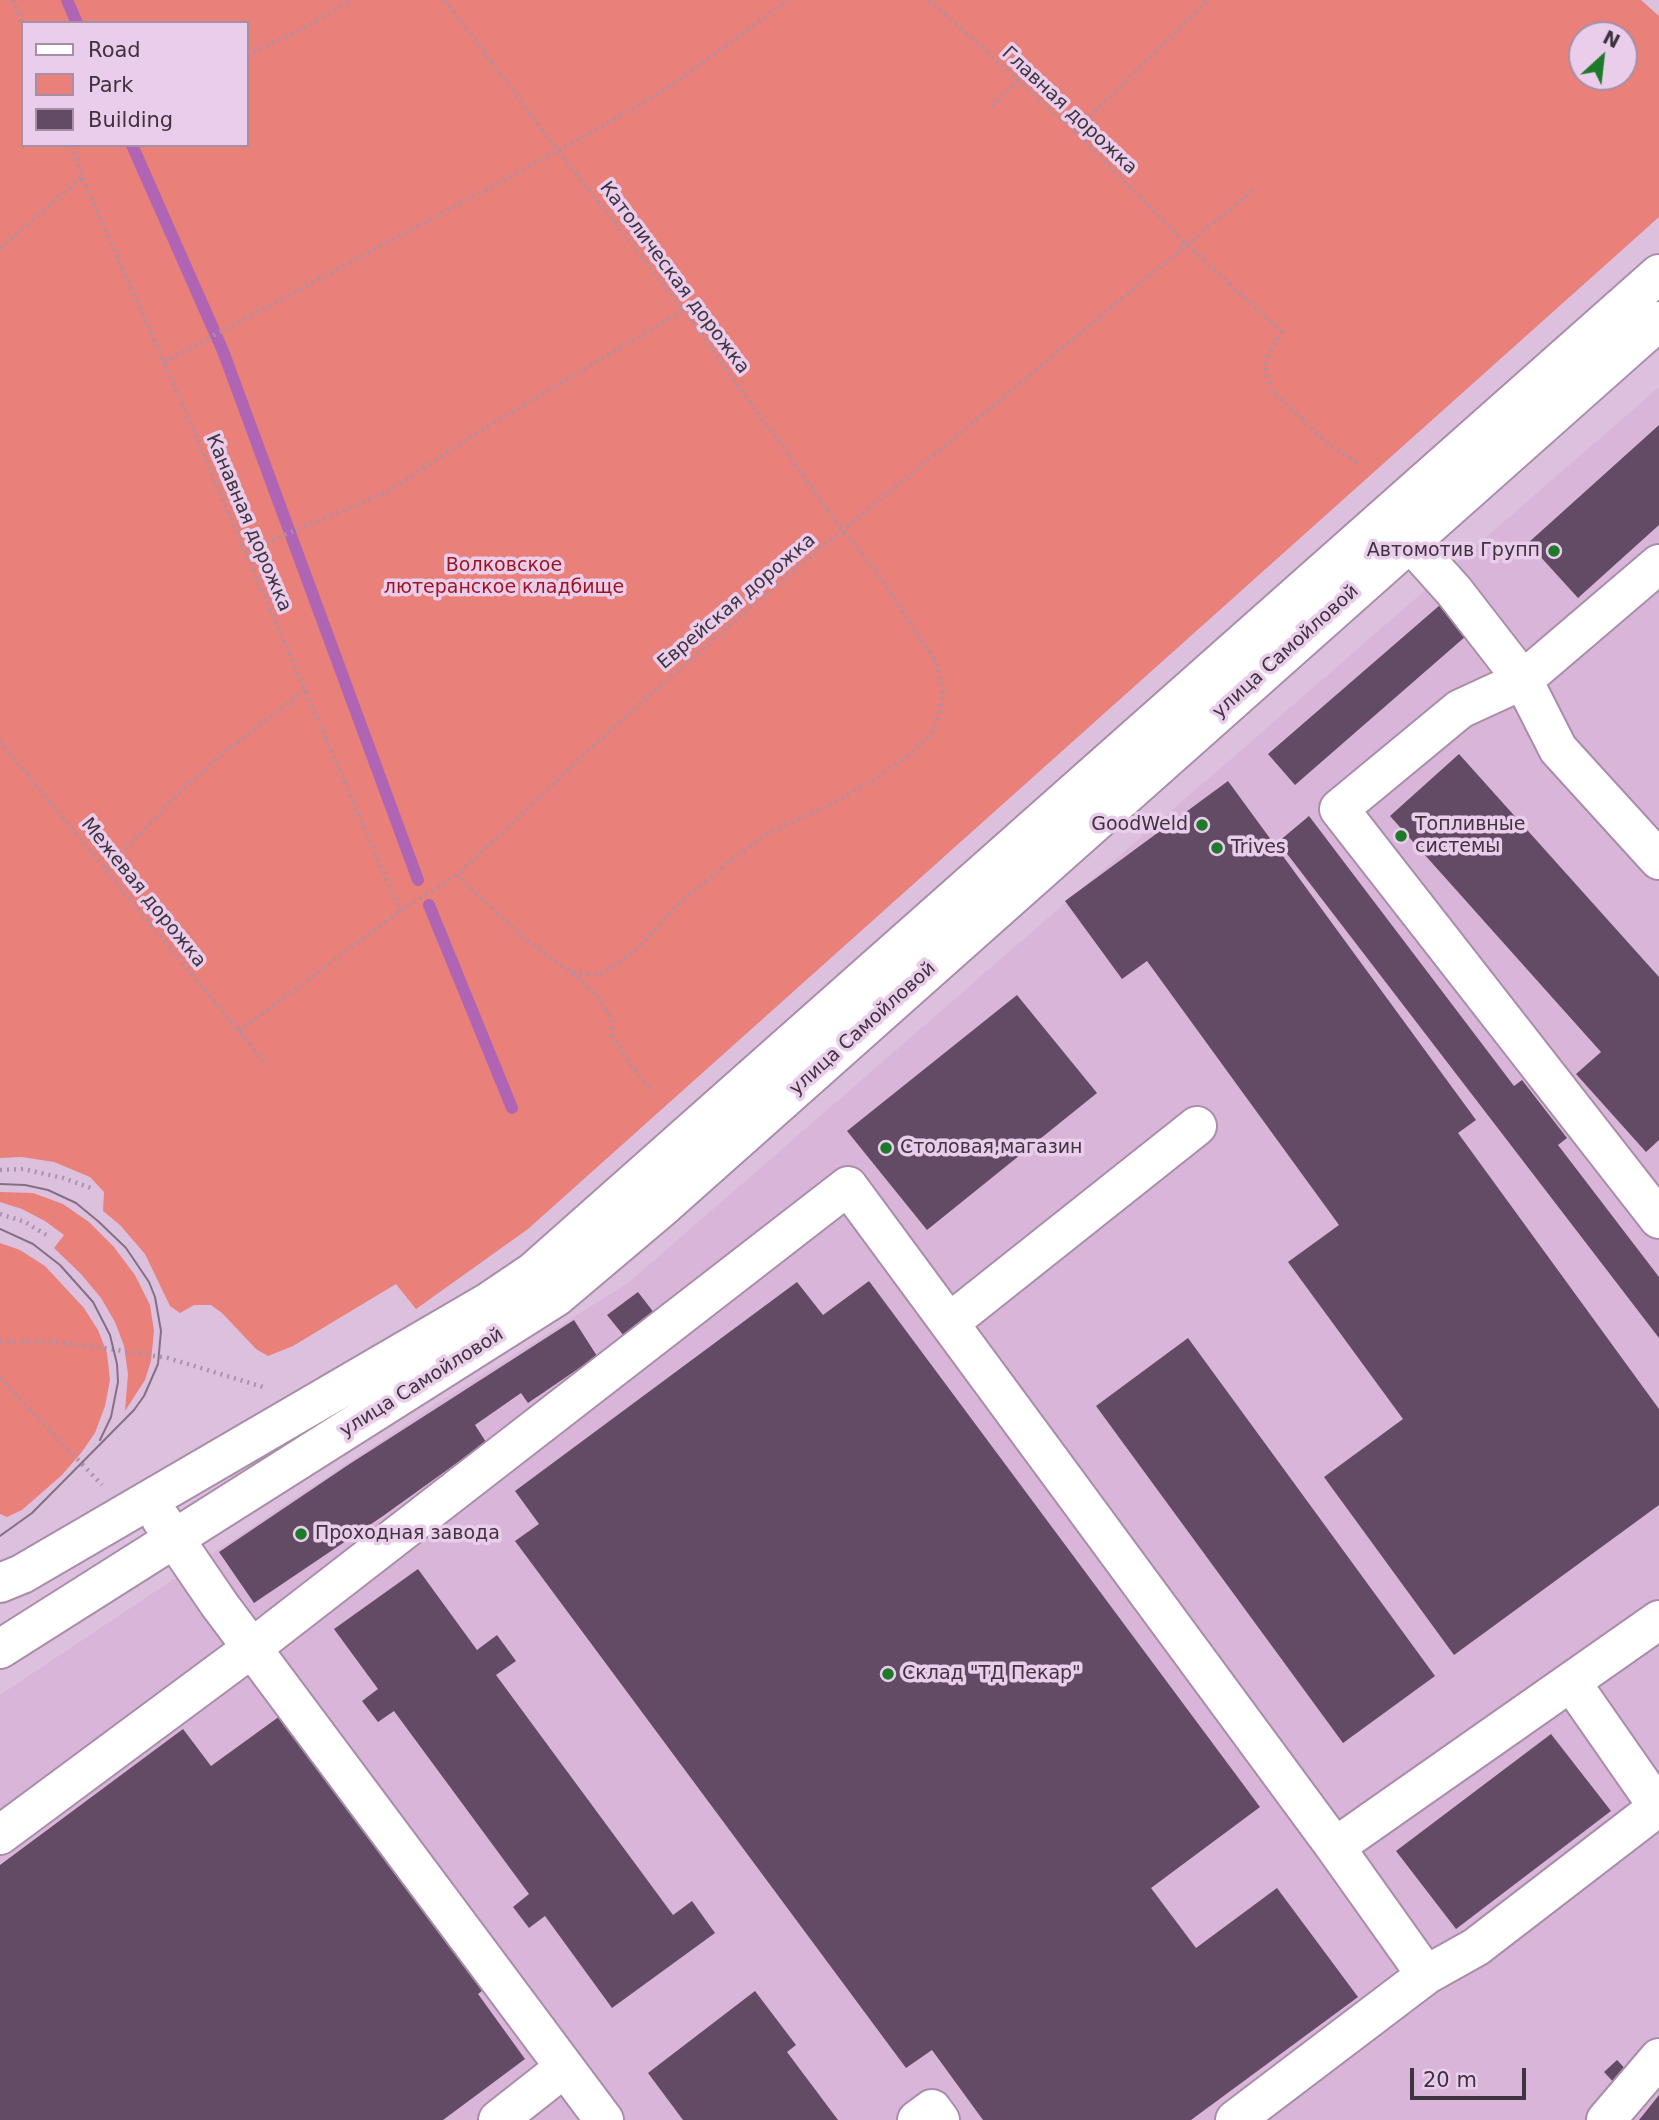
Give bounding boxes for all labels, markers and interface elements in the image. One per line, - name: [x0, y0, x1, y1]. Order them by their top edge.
- legend: [21, 21, 248, 147]
- north arrow: [1568, 21, 1638, 91]
- text: N: [1600, 26, 1624, 52]
- text: Road: [88, 38, 141, 62]
- street label: Главная дорожка: [997, 42, 1141, 180]
- text: Park: [88, 73, 133, 97]
- text: Building: [88, 108, 173, 132]
- street label: Католическая дорожка: [594, 177, 754, 379]
- street label: Канавная дорожка: [200, 431, 296, 615]
- street label: Еврейская дорожка: [653, 529, 821, 675]
- place label: Автомотив Групп: [1367, 540, 1540, 562]
- marker: Автомотив Групп: [1546, 543, 1562, 559]
- park label: Волковское лютеранское кладбище: [384, 555, 624, 599]
- street label: улица Самойловой: [1208, 580, 1364, 724]
- street label: Межевая дорожка: [76, 814, 210, 972]
- place label: GoodWeld: [1091, 814, 1188, 836]
- place label: Топливные системы: [1415, 814, 1525, 858]
- marker: GoodWeld: [1194, 817, 1210, 833]
- marker: Топливные системы: [1393, 828, 1409, 844]
- place label: Trives: [1231, 837, 1286, 859]
- marker: Trives: [1209, 840, 1225, 856]
- street label: улица Самойловой: [785, 957, 941, 1101]
- place label: Столовая,магазин: [900, 1137, 1083, 1159]
- marker: Столовая,магазин: [878, 1140, 894, 1156]
- street label: улица Самойловой: [336, 1323, 508, 1443]
- place label: Проходная завода: [315, 1523, 500, 1545]
- marker: Проходная завода: [293, 1526, 309, 1542]
- place label: Склад "ТД Пекар": [902, 1663, 1081, 1685]
- marker: Склад "ТД Пекар": [880, 1666, 896, 1682]
- scale bar: [1414, 2054, 1530, 2098]
- text: 20 m: [1423, 2068, 1477, 2092]

